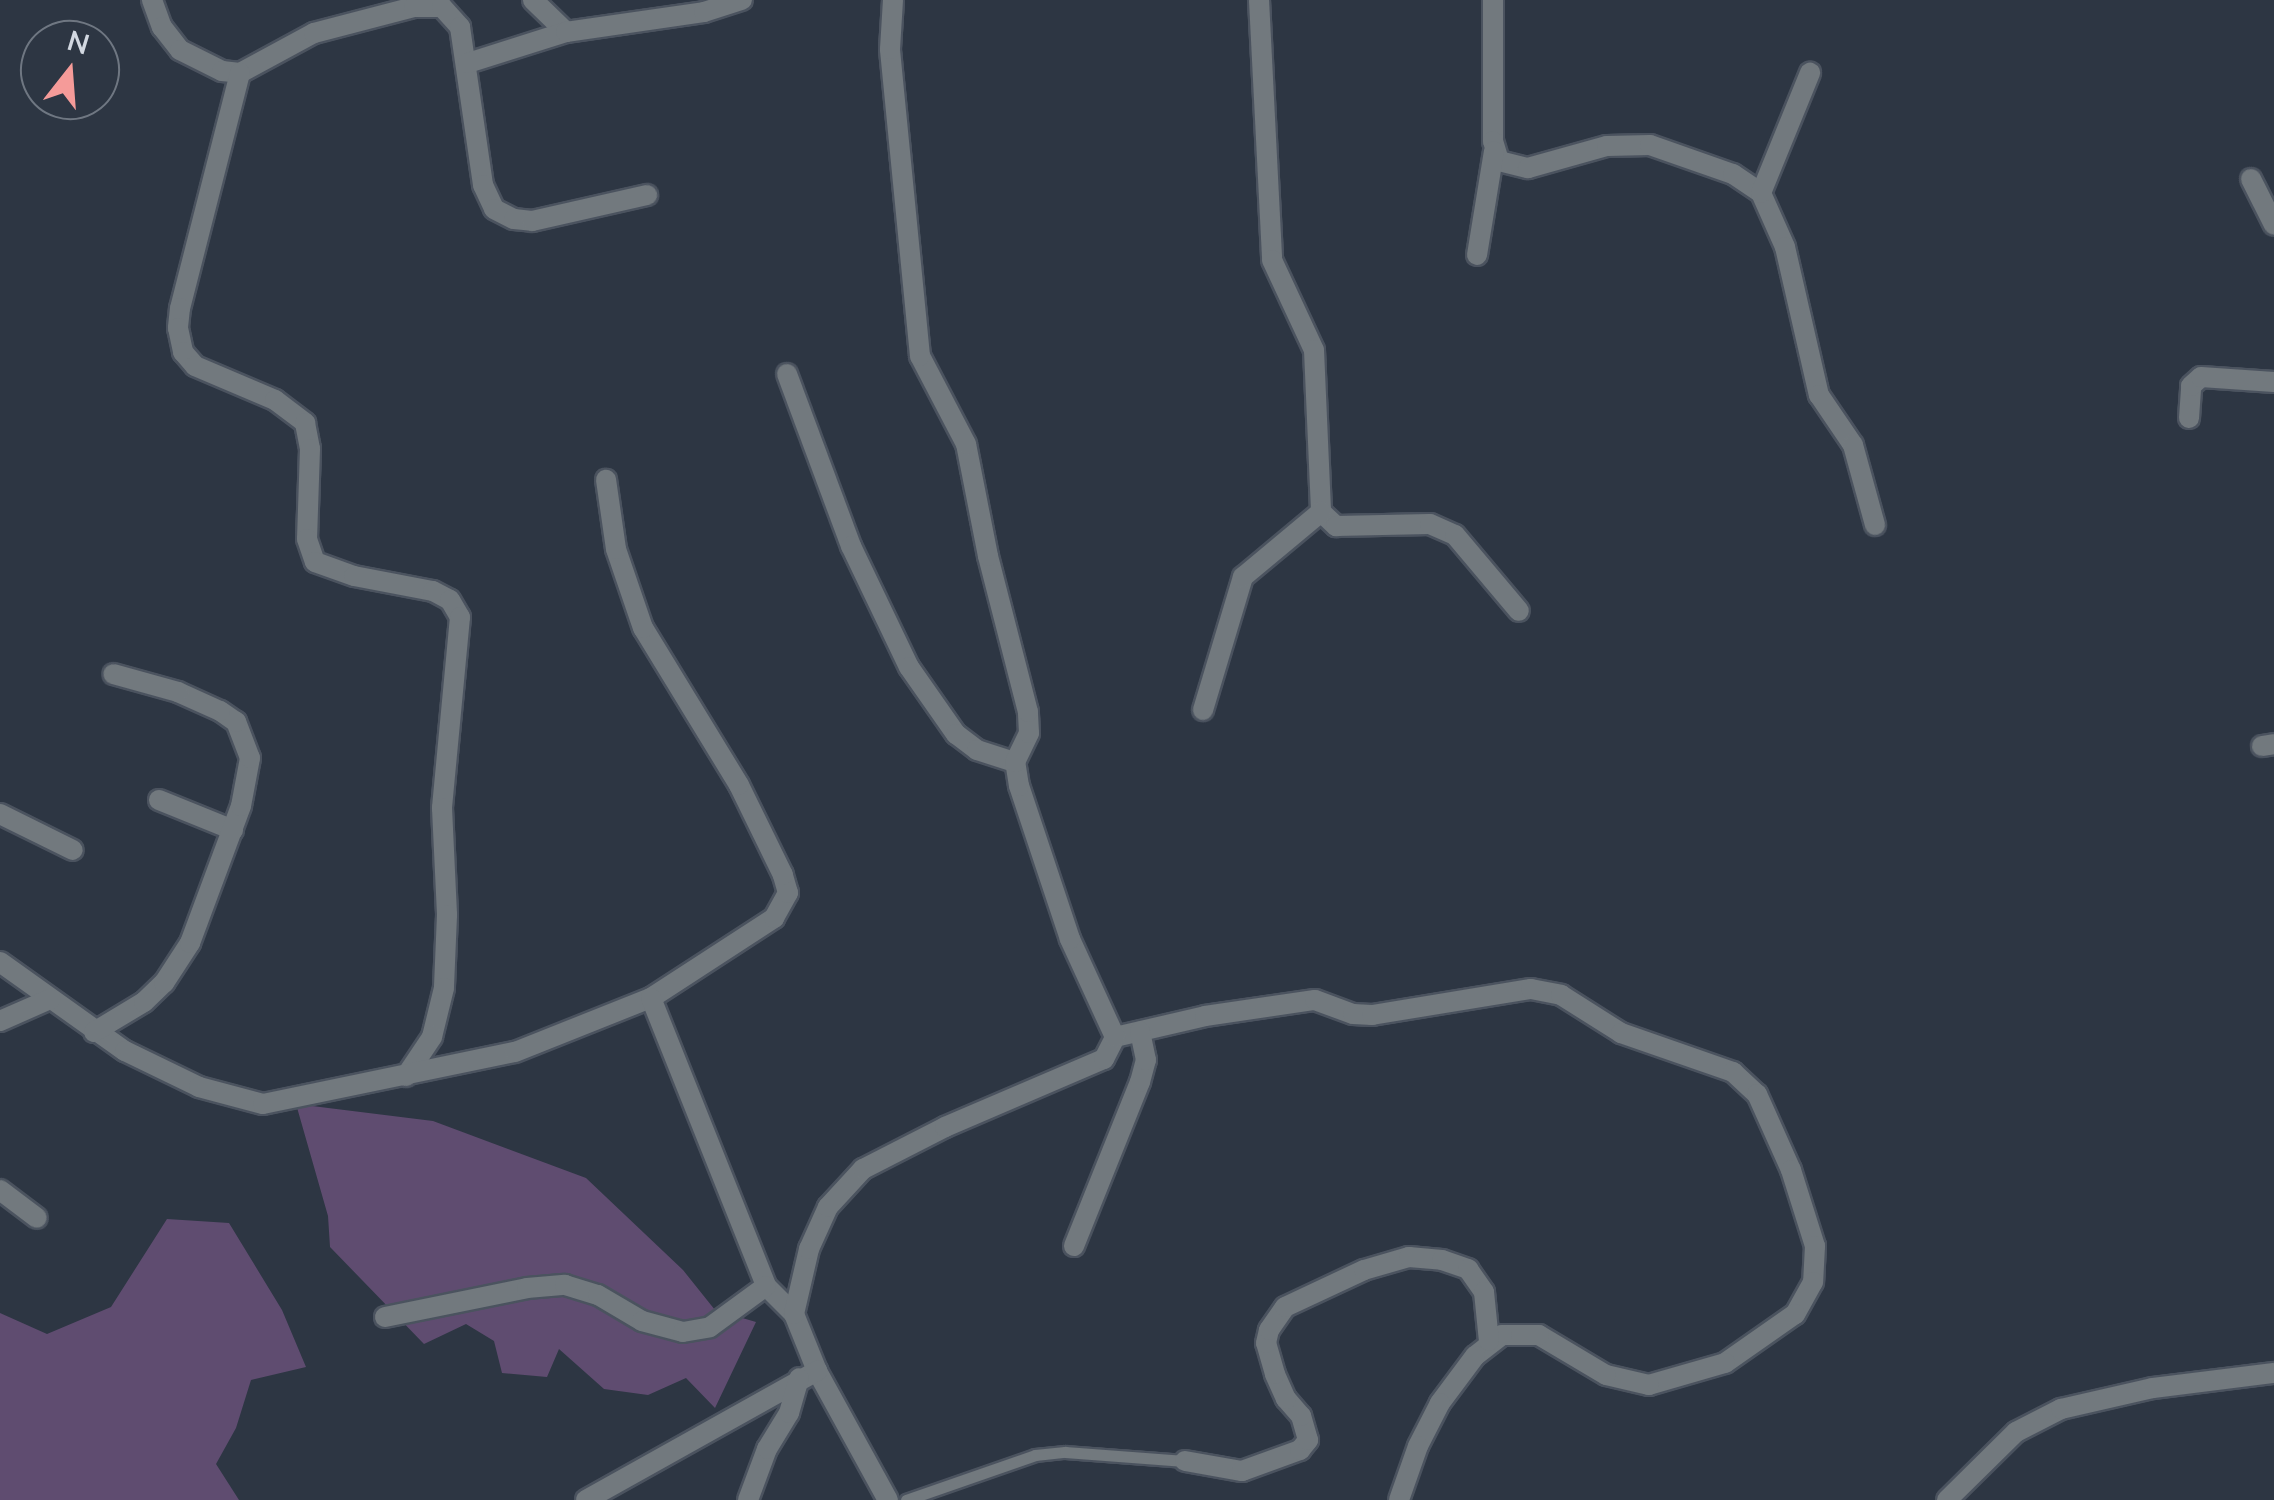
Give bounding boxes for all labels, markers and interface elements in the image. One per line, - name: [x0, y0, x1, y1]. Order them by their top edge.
- north arrow: [20, 20, 120, 120]
- text: N: [63, 22, 94, 64]

